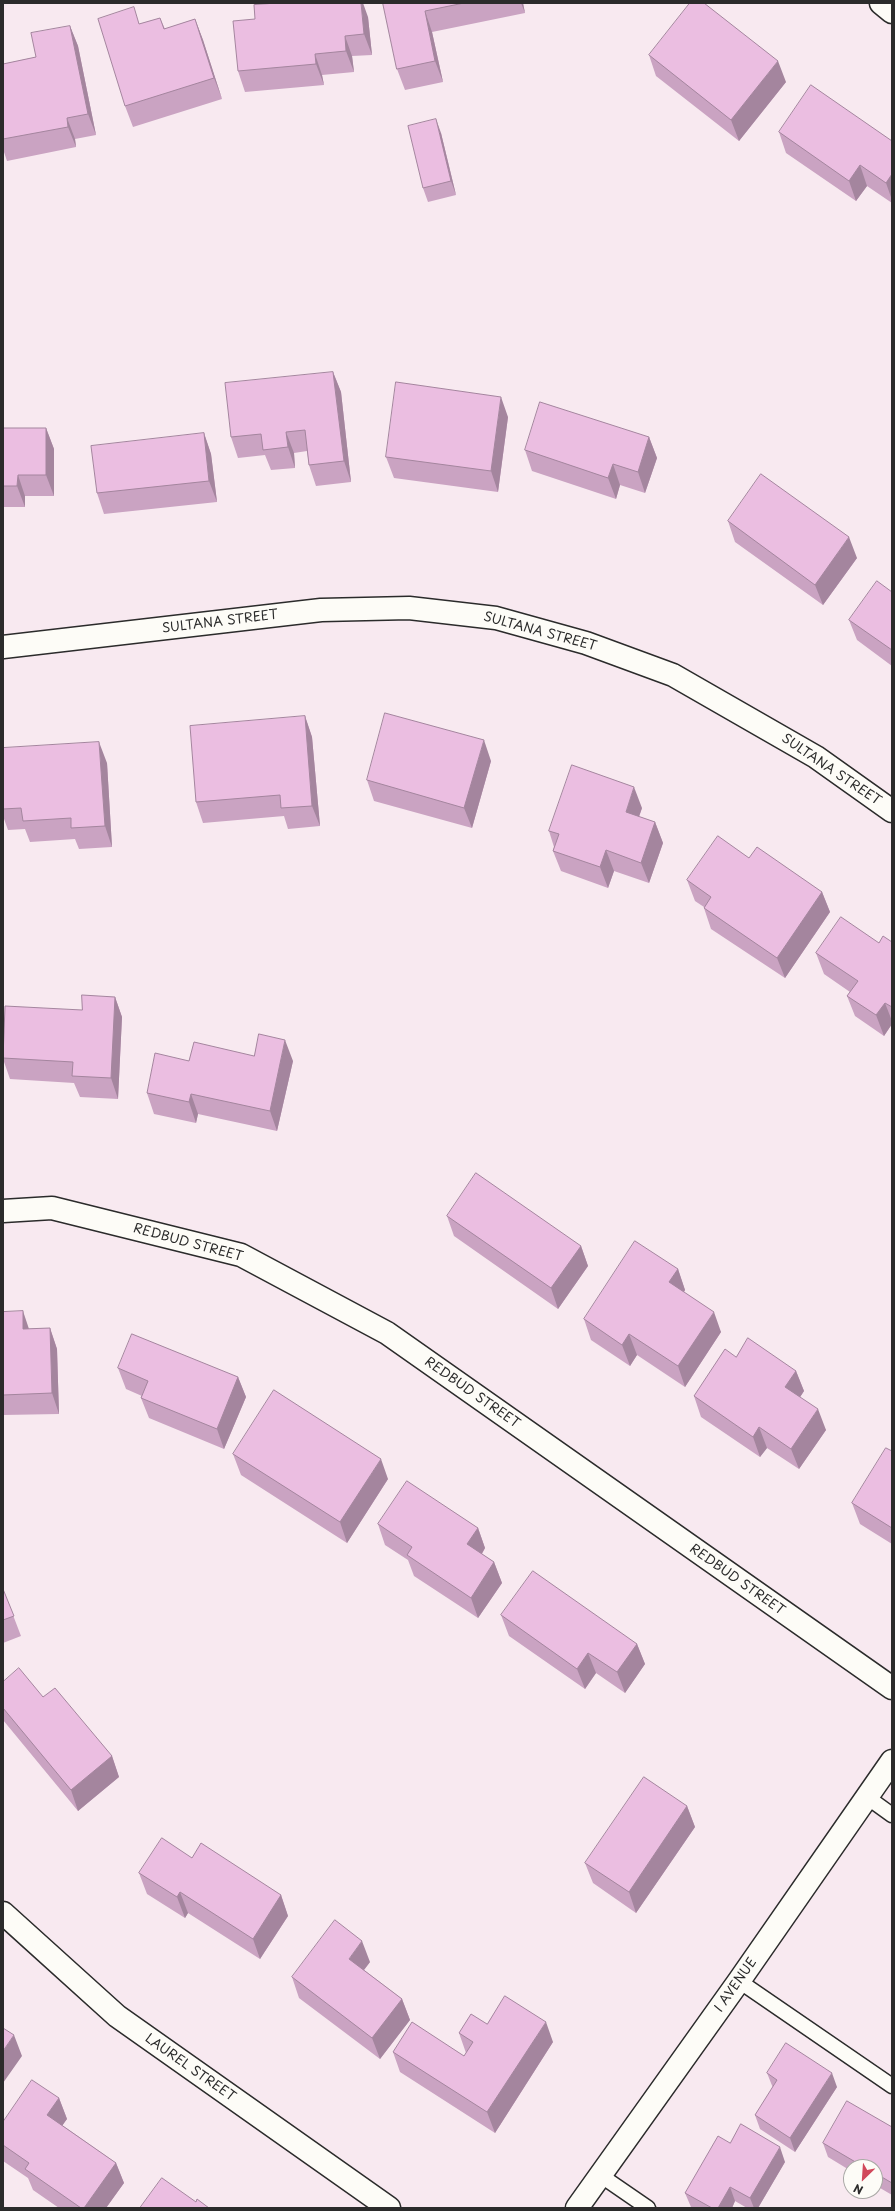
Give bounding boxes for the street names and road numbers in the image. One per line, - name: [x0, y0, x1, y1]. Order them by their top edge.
- street label: SULTANA STREET: [161, 607, 279, 637]
- street label: SULTANA STREET: [482, 609, 598, 655]
- street label: SULTANA STREET: [778, 731, 884, 809]
- street label: REDBUD STREET: [132, 1221, 244, 1265]
- street label: REDBUD STREET: [421, 1354, 523, 1432]
- street label: REDBUD STREET: [686, 1541, 788, 1619]
- street label: I AVENUE: [712, 1955, 760, 2015]
- street label: LAUREL STREET: [142, 2031, 238, 2105]

